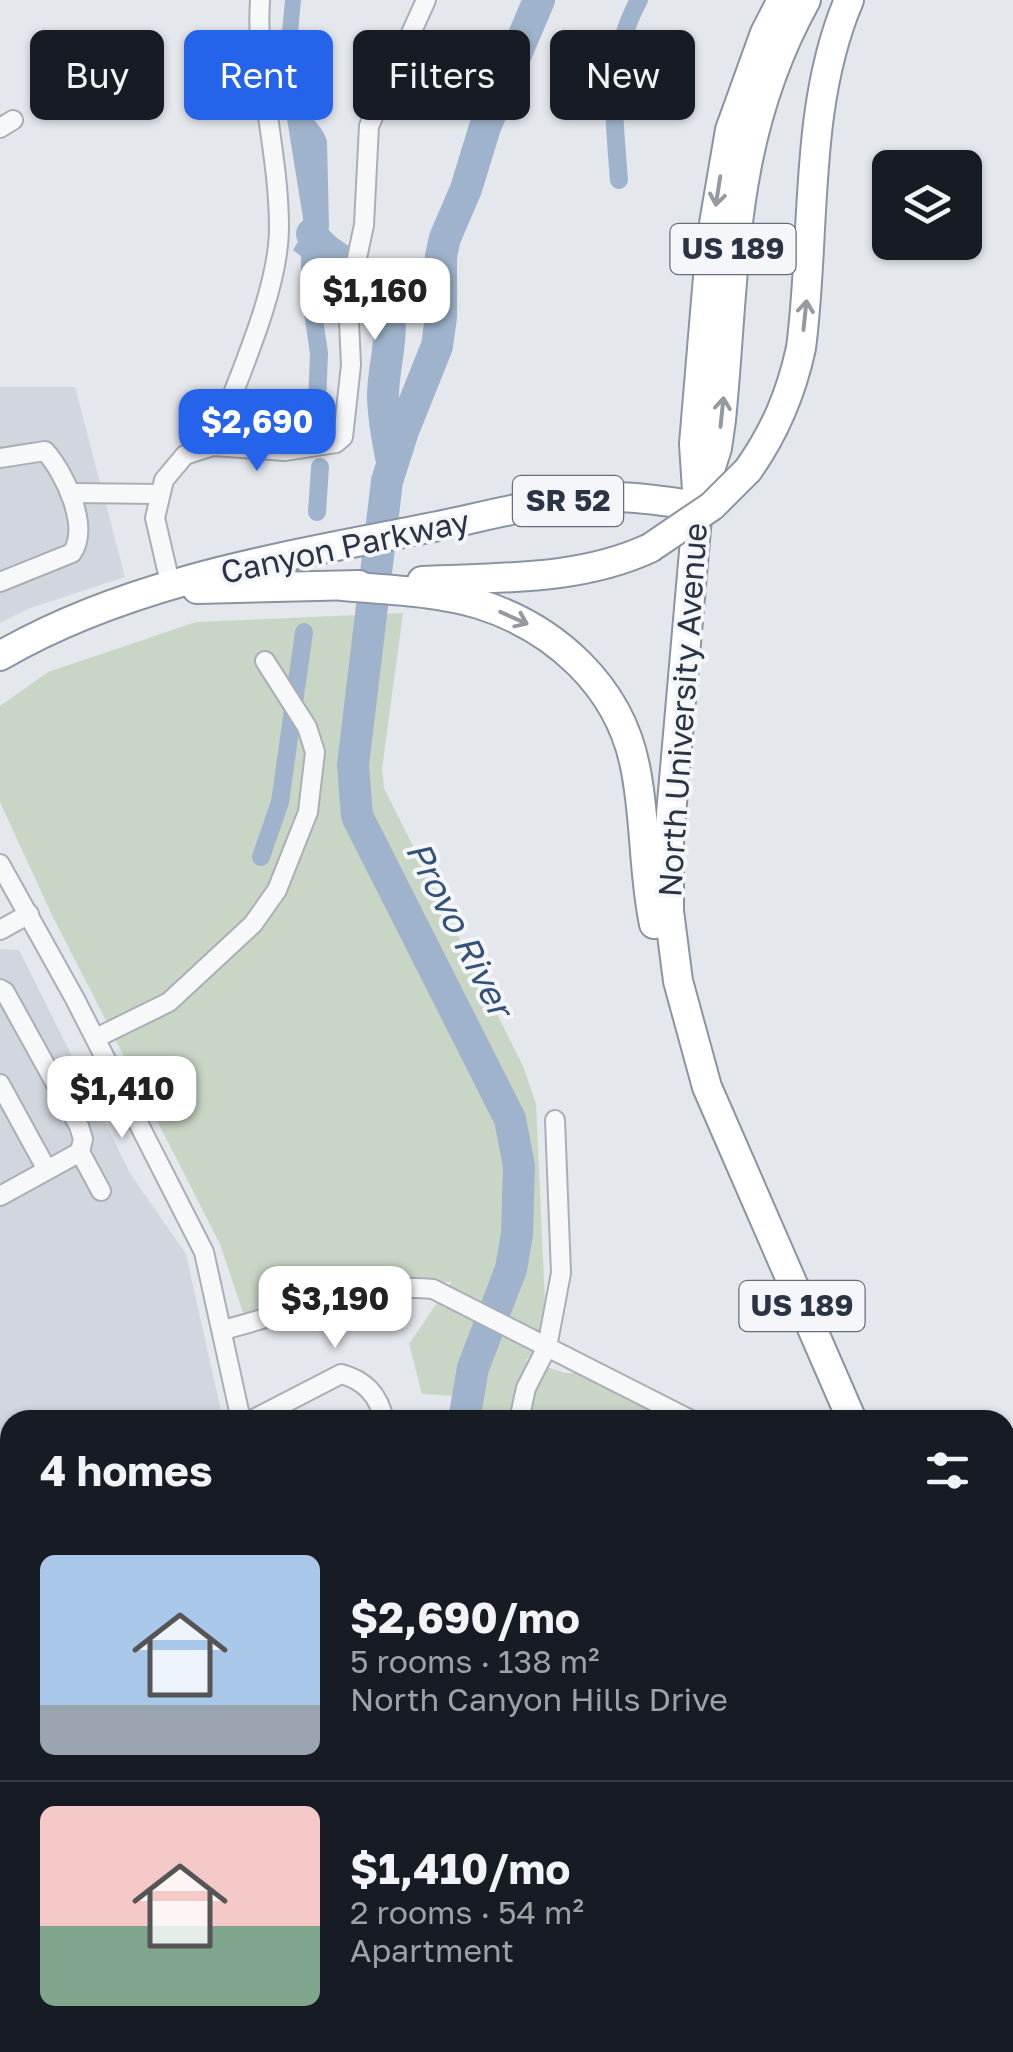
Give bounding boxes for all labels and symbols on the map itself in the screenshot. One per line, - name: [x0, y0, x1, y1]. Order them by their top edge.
- one-way arrow: [709, 174, 727, 207]
- road number: US 189: [670, 224, 796, 274]
- pin: $1,160: [294, 258, 456, 343]
- one-way arrow: [795, 300, 814, 332]
- pin: $2,690: [176, 389, 338, 474]
- one-way arrow: [713, 396, 732, 428]
- road number: SR 52: [513, 476, 623, 526]
- street label: Canyon Parkway: [217, 501, 473, 591]
- street label: North University Avenue: [650, 522, 714, 898]
- one-way arrow: [498, 610, 528, 629]
- water label: Provo River: [398, 834, 524, 1027]
- pin: $1,410: [41, 1056, 203, 1141]
- pin: $3,190: [254, 1266, 416, 1351]
- road number: US 189: [740, 1281, 864, 1331]

